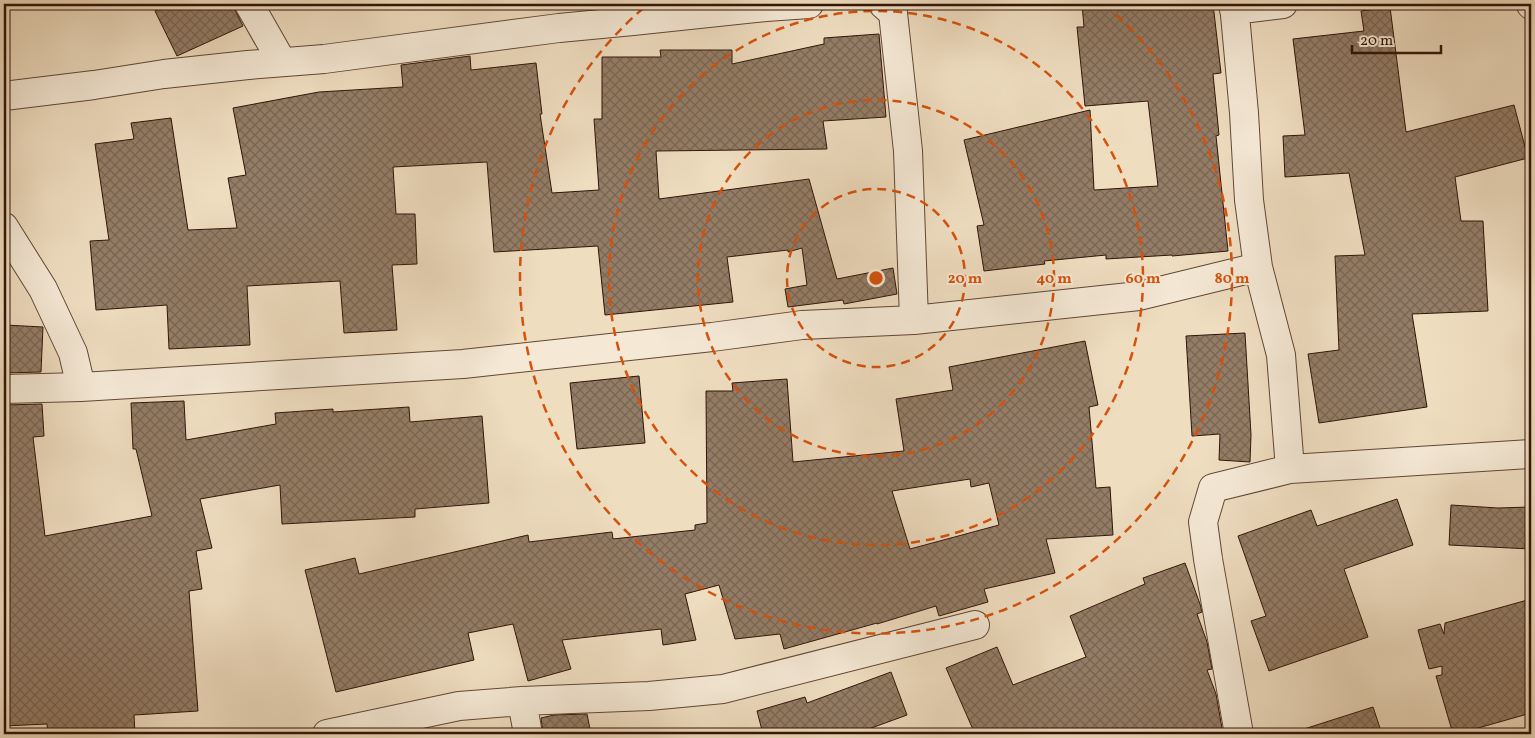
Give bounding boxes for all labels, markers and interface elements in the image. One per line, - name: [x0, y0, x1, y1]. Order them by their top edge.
- scale bar: [1352, 22, 1441, 54]
- text: 20 m: [1360, 31, 1393, 52]
- centre of rings: [867, 269, 885, 287]
- text: 20 m: [948, 269, 983, 290]
- text: 40 m: [1036, 269, 1072, 290]
- text: 60 m: [1126, 269, 1161, 290]
- text: 80 m: [1215, 269, 1250, 290]

